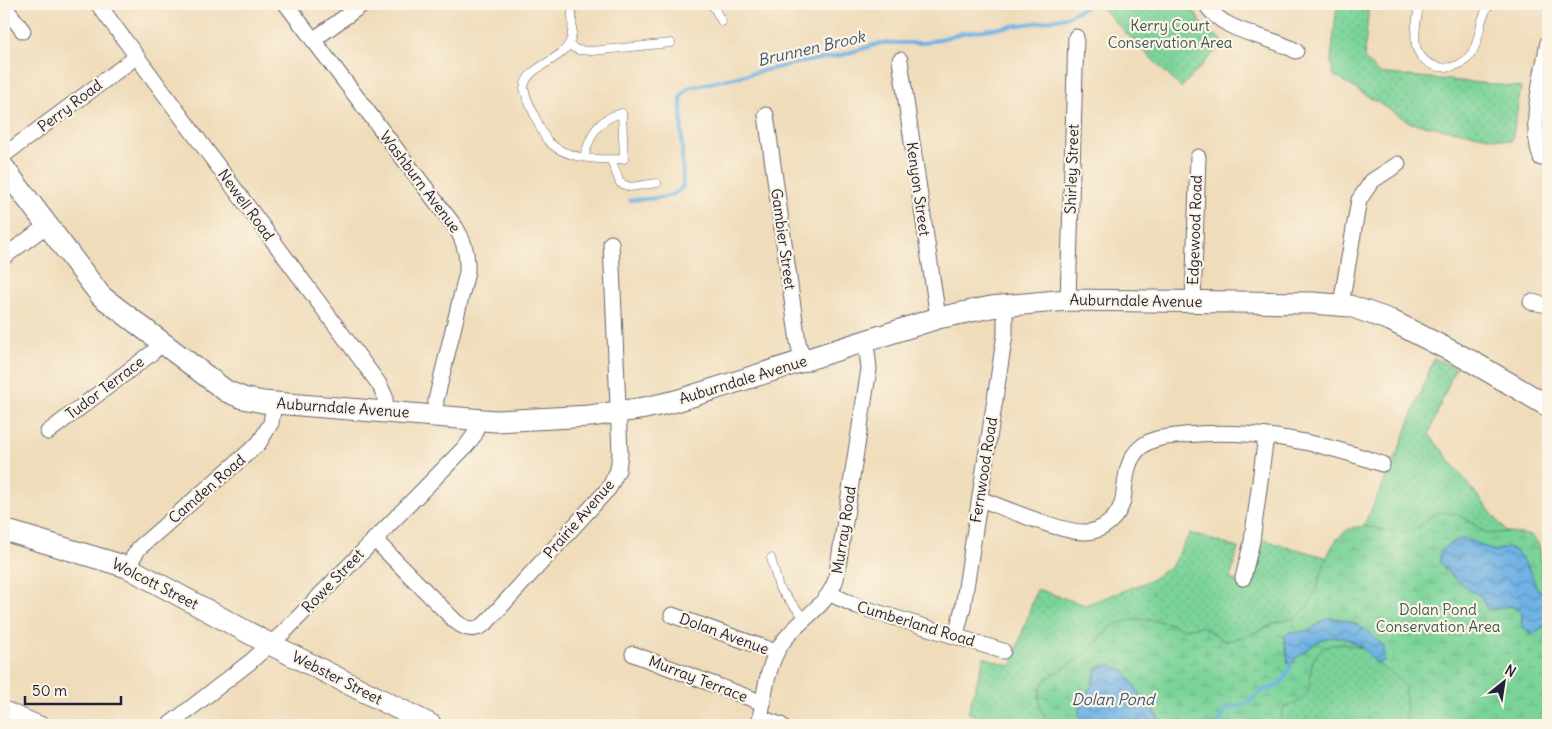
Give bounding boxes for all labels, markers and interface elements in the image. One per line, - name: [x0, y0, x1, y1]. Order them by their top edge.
- park label: Kerry Court Conservation Area: [1108, 16, 1233, 52]
- water label: Brunnen Brook: [755, 26, 868, 70]
- street label: Perry Road: [34, 75, 106, 136]
- street label: Shirley Street: [1060, 124, 1083, 214]
- street label: Washburn Avenue: [376, 127, 465, 236]
- street label: Kenyon Street: [902, 141, 935, 237]
- street label: Newell Road: [214, 165, 279, 244]
- street label: Edgewood Road: [1183, 174, 1206, 285]
- street label: Gambier Street: [767, 187, 800, 291]
- street label: Auburndale Avenue: [1069, 290, 1203, 311]
- street label: Auburndale Avenue: [677, 351, 809, 408]
- street label: Tudor Terrace: [62, 352, 148, 423]
- street label: Auburndale Avenue: [276, 393, 410, 422]
- street label: Fernwood Road: [966, 416, 1001, 524]
- street label: Camden Road: [164, 450, 249, 527]
- street label: Prairie Avenue: [539, 475, 618, 562]
- street label: Murray Road: [827, 484, 860, 575]
- street label: Rowe Street: [298, 545, 368, 617]
- street label: Wolcott Street: [109, 554, 202, 613]
- street label: Cumberland Road: [855, 597, 978, 651]
- park label: Dolan Pond Conservation Area: [1376, 600, 1501, 636]
- street label: Dolan Avenue: [677, 609, 771, 658]
- street label: Webster Street: [289, 647, 386, 708]
- street label: Murray Terrace: [646, 651, 750, 706]
- north arrow: [1480, 656, 1530, 706]
- text: N: [1502, 661, 1519, 681]
- scale bar: [25, 674, 121, 706]
- text: 50 m: [32, 681, 67, 700]
- water label: Dolan Pond: [1071, 689, 1157, 709]

